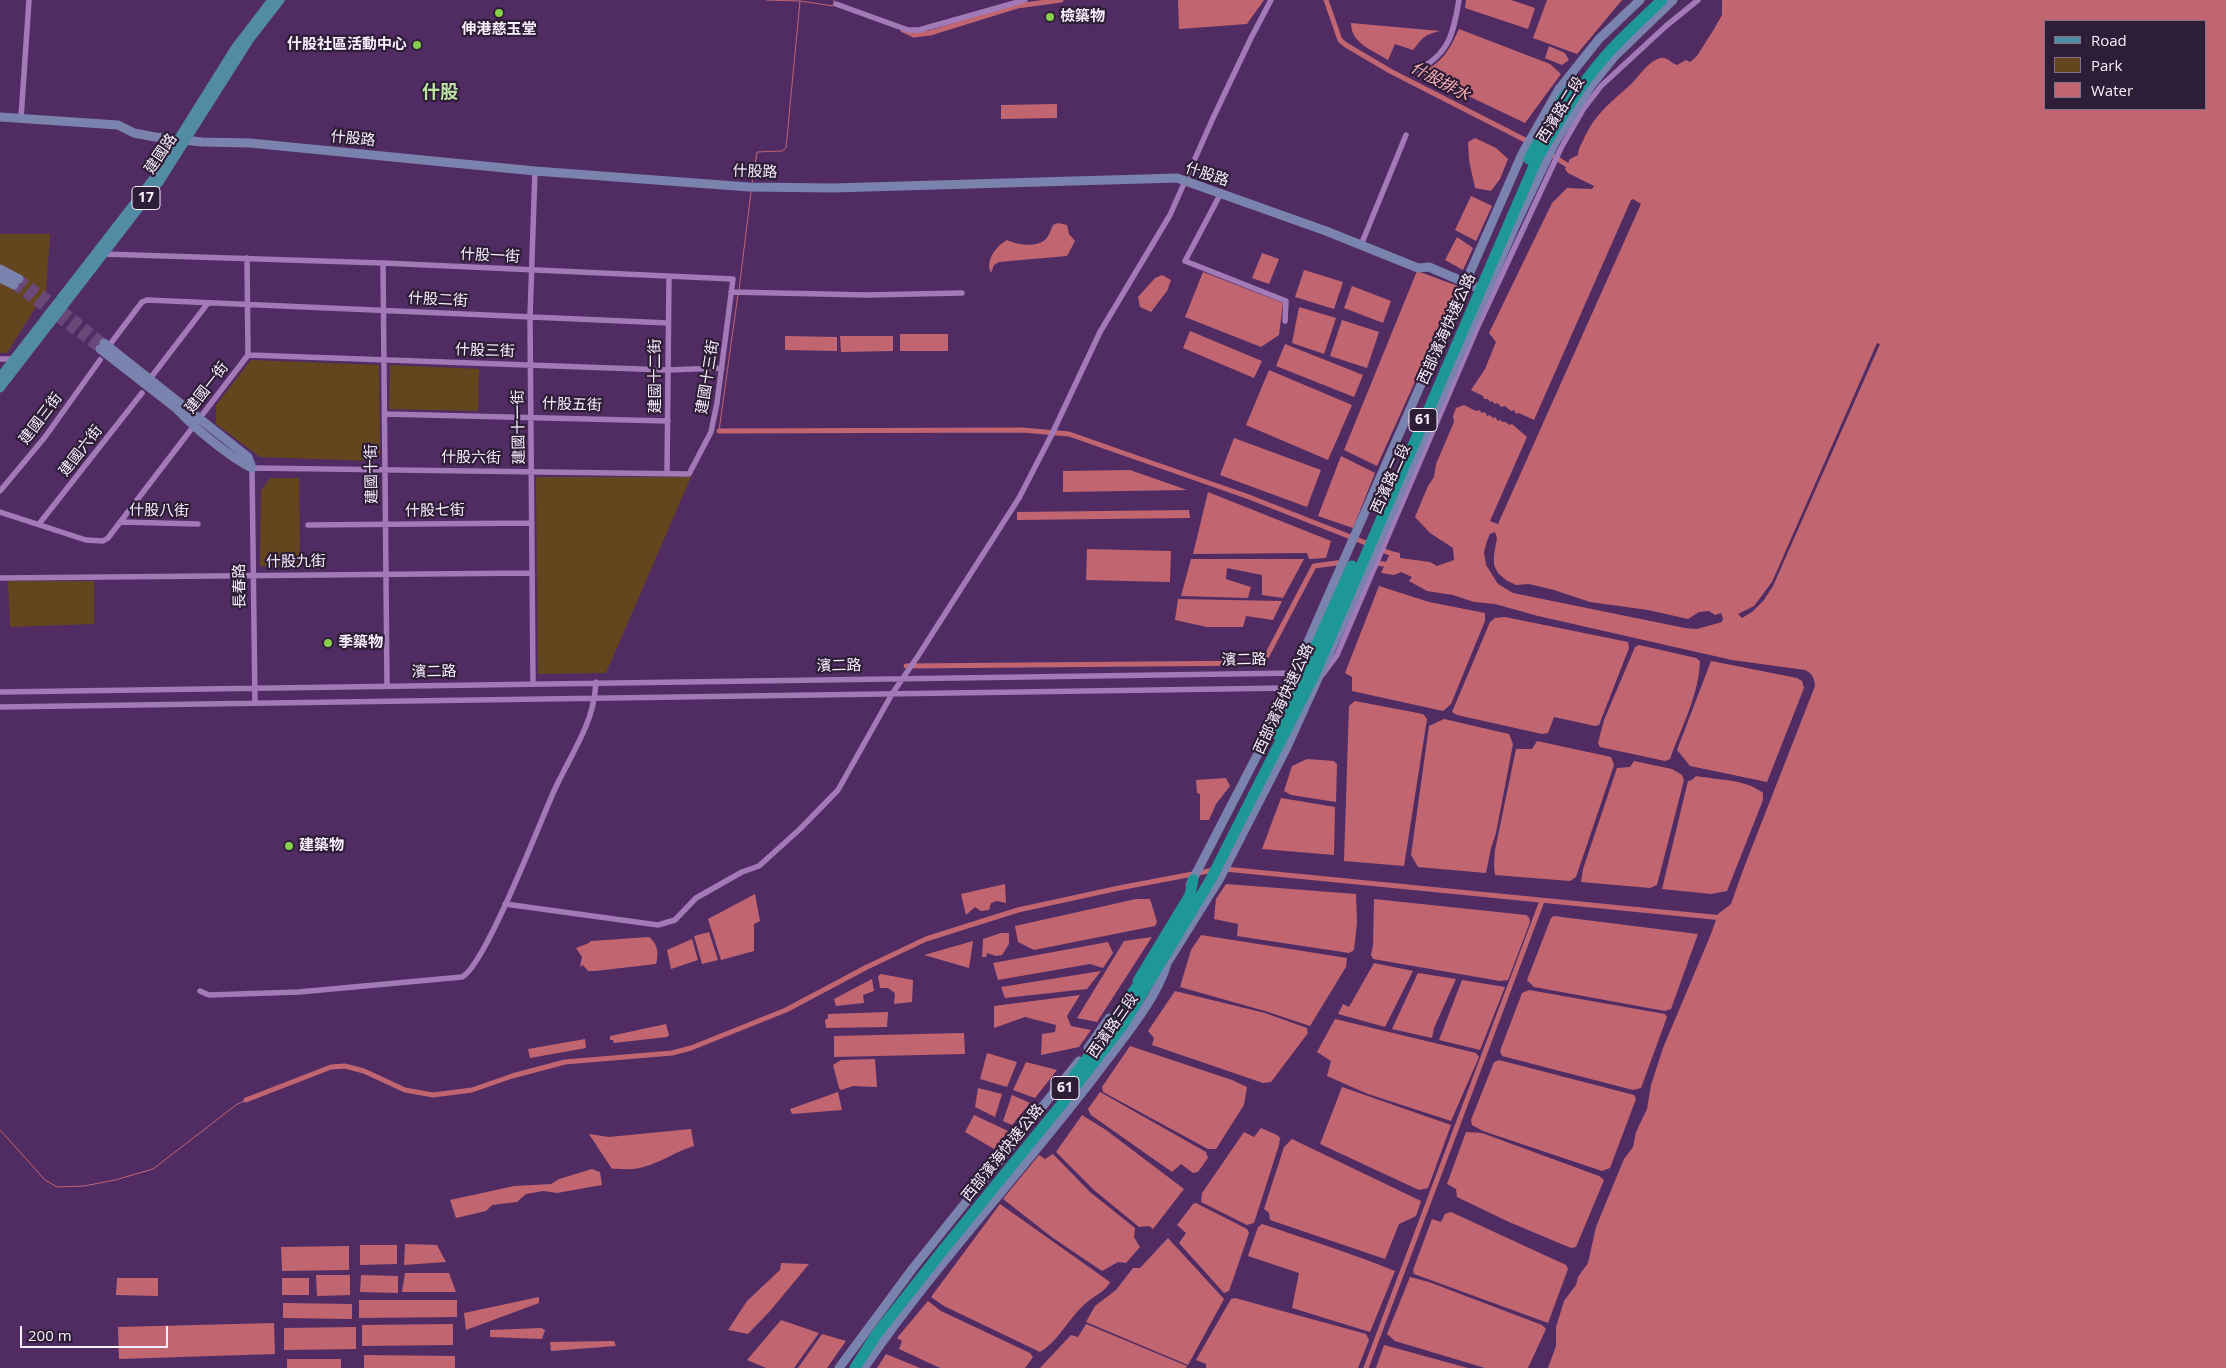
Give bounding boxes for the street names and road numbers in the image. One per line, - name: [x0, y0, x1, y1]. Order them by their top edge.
- street label: 西濱路二段: [1533, 73, 1589, 147]
- street label: 什股路: [330, 128, 376, 150]
- street label: 建國路: [141, 130, 181, 178]
- street label: 什股路: [1183, 159, 1231, 191]
- street label: 什股路: [732, 162, 778, 182]
- road number: 17: [132, 187, 160, 210]
- street label: 什股一街: [460, 245, 520, 267]
- street label: 西部濱海快速公路: [1414, 271, 1480, 387]
- street label: 什股二街: [408, 289, 468, 311]
- street label: 建國十二街: [647, 339, 665, 413]
- street label: 建國十三街: [693, 339, 723, 415]
- street label: 什股三街: [455, 341, 515, 361]
- street label: 建國一街: [181, 359, 233, 417]
- street label: 建國十一街: [509, 389, 529, 465]
- street label: 建國三街: [16, 390, 66, 448]
- street label: 什股五街: [542, 395, 602, 415]
- road number: 61: [1409, 408, 1437, 432]
- street label: 建國六街: [55, 422, 107, 480]
- street label: 西濱路二段: [1368, 441, 1414, 517]
- street label: 建國十街: [362, 444, 382, 504]
- street label: 什股六街: [441, 448, 501, 468]
- street label: 什股八街: [129, 501, 189, 521]
- street label: 什股七街: [405, 501, 465, 521]
- street label: 什股九街: [266, 552, 326, 572]
- street label: 長春路: [231, 563, 249, 609]
- street label: 西部濱海快速公路: [1250, 641, 1318, 757]
- street label: 濱二路: [1221, 651, 1267, 669]
- street label: 濱二路: [816, 657, 862, 675]
- street label: 濱二路: [411, 663, 457, 681]
- street label: 西濱路三段: [1084, 990, 1142, 1062]
- road number: 61: [1051, 1076, 1079, 1100]
- street label: 西部濱海快速公路: [958, 1101, 1048, 1205]

